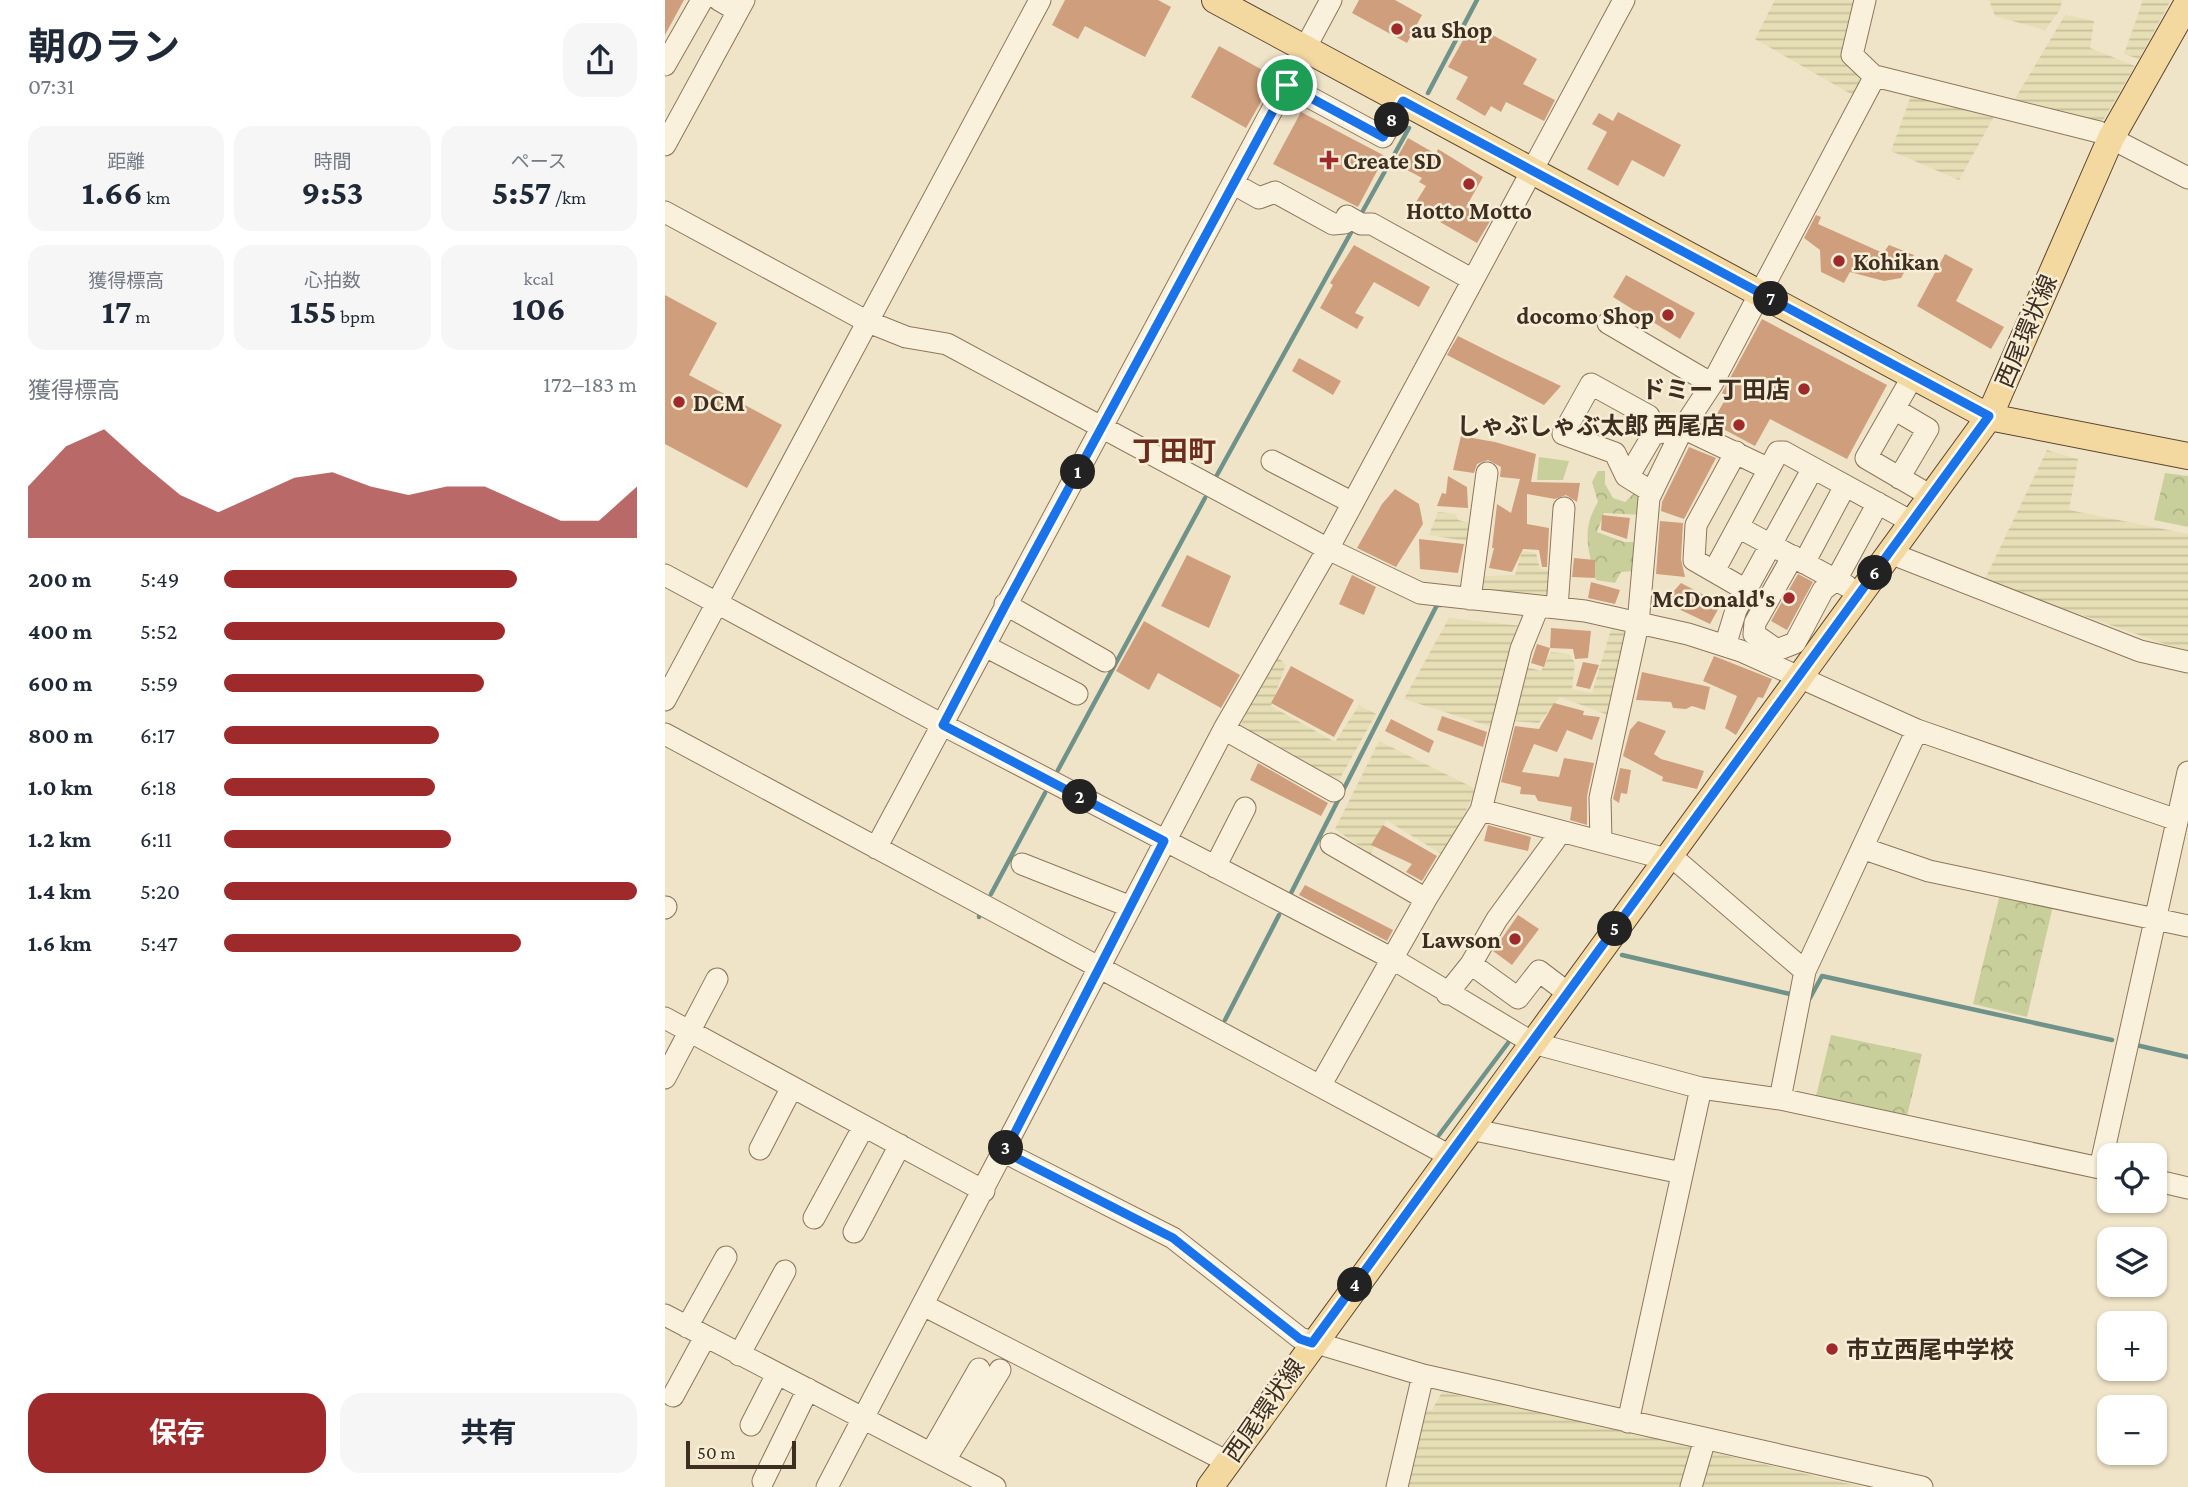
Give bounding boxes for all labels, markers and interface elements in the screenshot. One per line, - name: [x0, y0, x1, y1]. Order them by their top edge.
- place label: au Shop: [1411, 16, 1492, 43]
- marker: au Shop: [1389, 21, 1405, 37]
- button: share: [563, 23, 637, 97]
- text: 朝のラン: [28, 26, 180, 68]
- pin: [1257, 55, 1317, 115]
- icon: arrive: [1268, 66, 1306, 104]
- text: 07:31: [28, 73, 75, 99]
- pin: 8: [1375, 102, 1409, 138]
- text: 8: [1386, 109, 1397, 130]
- place label: Create SD: [1343, 147, 1442, 174]
- text: 距離: [107, 151, 145, 172]
- text: 時間: [313, 151, 352, 172]
- text: ペース: [511, 151, 567, 172]
- marker: Create SD: [1321, 152, 1337, 168]
- text: 1.66: [82, 173, 143, 212]
- text: 9:53: [301, 173, 364, 212]
- text: 5:57: [491, 173, 552, 212]
- marker: Hotto Motto: [1461, 176, 1477, 192]
- text: km: [143, 187, 170, 208]
- text: /km: [552, 187, 586, 208]
- place label: Hotto Motto: [1406, 197, 1532, 224]
- place label: Kohikan: [1853, 248, 1940, 275]
- marker: Kohikan: [1831, 253, 1847, 269]
- text: kcal: [524, 268, 554, 289]
- text: 獲得標高: [88, 270, 164, 291]
- text: 心拍数: [304, 270, 361, 291]
- street label: 西尾環状線: [1990, 270, 2062, 392]
- pin: 7: [1753, 282, 1789, 316]
- text: 7: [1766, 288, 1775, 309]
- text: 106: [512, 289, 566, 328]
- text: 17: [102, 292, 132, 331]
- text: 155: [290, 292, 337, 331]
- place label: docomo Shop: [1516, 302, 1654, 329]
- text: m: [132, 306, 151, 327]
- text: bpm: [337, 306, 375, 327]
- marker: docomo Shop: [1660, 307, 1676, 323]
- text: 172–183 m: [543, 371, 637, 397]
- place label: ドミー 丁田店: [1641, 376, 1790, 403]
- text: 獲得標高: [28, 377, 120, 403]
- marker: ドミー 丁田店: [1796, 381, 1812, 397]
- place label: DCM: [693, 389, 745, 416]
- marker: DCM: [671, 394, 687, 410]
- place label: しゃぶしゃぶ太郎 西尾店: [1456, 412, 1725, 439]
- marker: しゃぶしゃぶ太郎 西尾店: [1731, 417, 1747, 433]
- district label: 丁田町: [1132, 436, 1216, 467]
- pin: 1: [1061, 454, 1095, 490]
- text: 1: [1074, 461, 1081, 482]
- pin: 6: [1857, 556, 1893, 590]
- text: 6: [1869, 562, 1880, 583]
- text: 200 m: [28, 566, 92, 592]
- text: 5:49: [140, 566, 179, 592]
- place label: McDonald's: [1652, 585, 1775, 612]
- marker: McDonald's: [1781, 590, 1797, 606]
- text: 400 m: [28, 618, 92, 644]
- text: 5:52: [140, 618, 177, 644]
- text: 600 m: [28, 670, 92, 696]
- text: 5:59: [140, 670, 178, 696]
- text: 800 m: [28, 722, 93, 748]
- text: 6:17: [140, 722, 175, 748]
- text: 1.0 km: [28, 774, 93, 800]
- text: 6:18: [140, 774, 177, 800]
- pin: 2: [1063, 780, 1097, 814]
- text: 2: [1075, 786, 1084, 807]
- text: 1.2 km: [28, 826, 91, 852]
- text: 6:11: [140, 826, 172, 852]
- text: 1.4 km: [28, 878, 91, 904]
- text: 5:20: [140, 878, 180, 904]
- pin: 5: [1597, 912, 1633, 946]
- text: 5: [1610, 918, 1619, 939]
- place label: Lawson: [1422, 926, 1501, 953]
- text: 1.6 km: [28, 930, 92, 956]
- text: 5:47: [140, 930, 178, 956]
- marker: Lawson: [1507, 931, 1523, 947]
- pin: 3: [989, 1130, 1023, 1166]
- text: 3: [1001, 1137, 1010, 1158]
- map controls: [2097, 1143, 2167, 1465]
- button: locate: [2097, 1143, 2167, 1213]
- button: layers: [2097, 1227, 2167, 1297]
- pin: 4: [1337, 1268, 1373, 1302]
- text: 4: [1349, 1274, 1360, 1295]
- button: +: [2097, 1311, 2167, 1381]
- place label: 市立西尾中学校: [1846, 1336, 2014, 1363]
- marker: 市立西尾中学校: [1824, 1341, 1840, 1357]
- street label: 西尾環状線: [1219, 1353, 1309, 1467]
- button: 保存: [28, 1393, 326, 1473]
- button: 共有: [340, 1393, 637, 1473]
- button: −: [2097, 1395, 2167, 1465]
- scale bar: [686, 1438, 796, 1470]
- text: 50 m: [697, 1442, 736, 1463]

